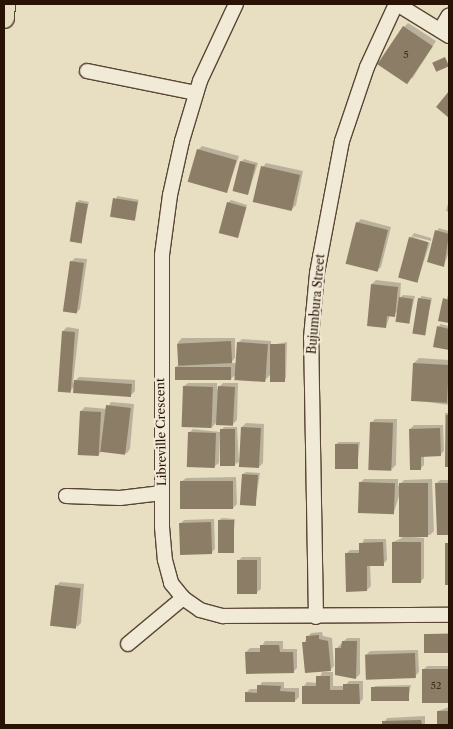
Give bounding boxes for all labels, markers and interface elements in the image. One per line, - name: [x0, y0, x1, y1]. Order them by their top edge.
- house number: 5: [403, 49, 409, 61]
- street label: Bujumbura Street: [304, 253, 328, 355]
- street label: Libreville Crescent: [153, 378, 169, 486]
- house number: 52: [430, 680, 442, 692]

